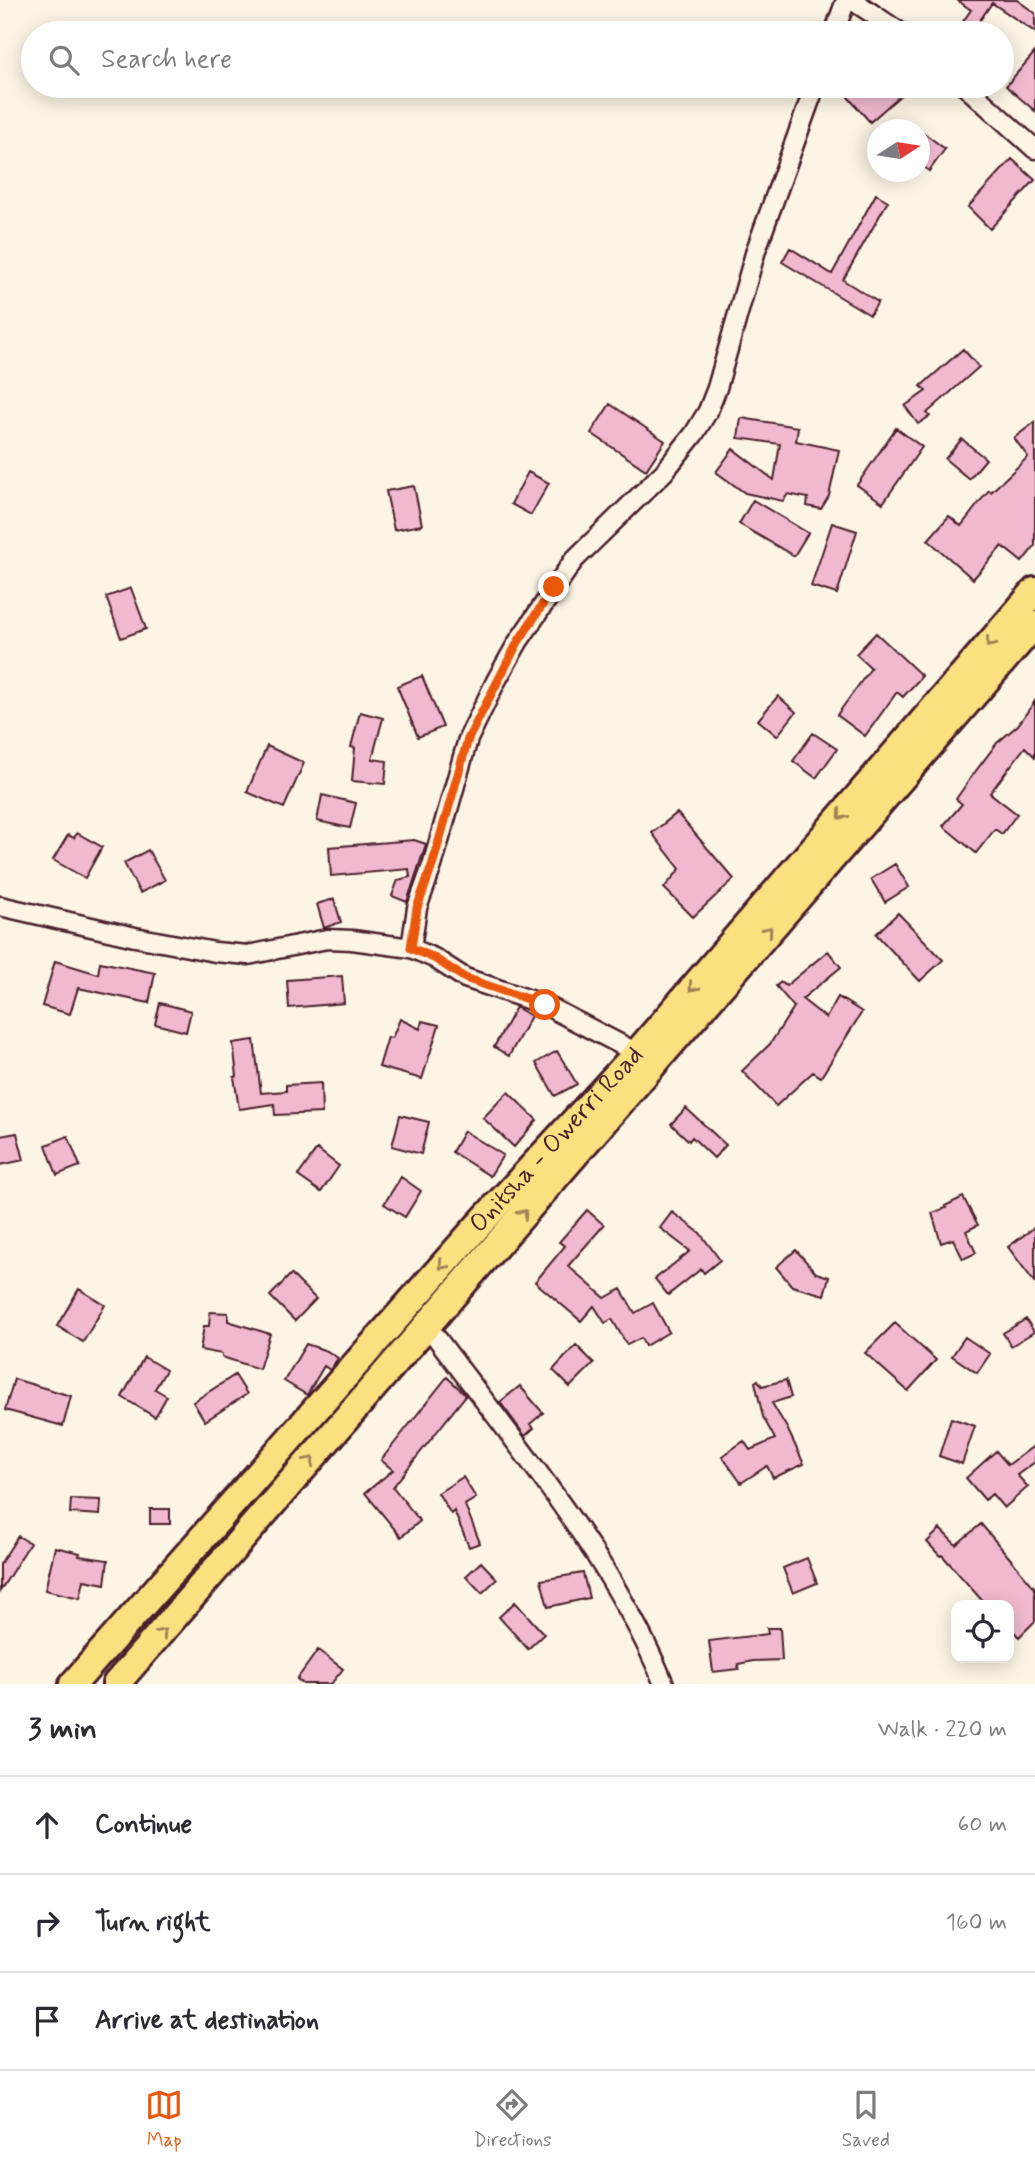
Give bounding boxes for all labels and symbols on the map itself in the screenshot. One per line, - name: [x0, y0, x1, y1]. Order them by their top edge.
- north arrow: [867, 119, 930, 182]
- route end: [538, 571, 569, 602]
- one-way arrow: [986, 634, 998, 647]
- one-way arrow: [838, 807, 850, 820]
- one-way arrow: [760, 926, 772, 939]
- one-way arrow: [689, 979, 701, 992]
- route start: [529, 989, 560, 1020]
- street label: Onitsha - Owerri Road: [462, 1039, 652, 1241]
- one-way arrow: [514, 1209, 527, 1222]
- one-way arrow: [439, 1257, 451, 1270]
- one-way arrow: [302, 1456, 314, 1469]
- one-way arrow: [154, 1628, 166, 1641]

